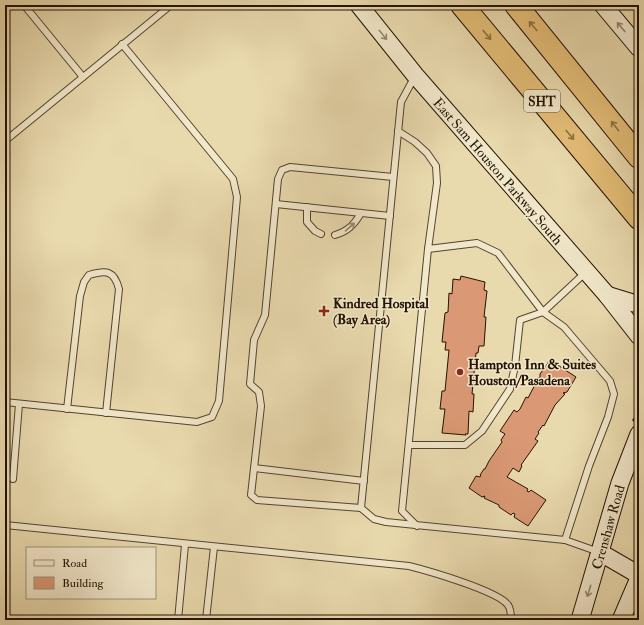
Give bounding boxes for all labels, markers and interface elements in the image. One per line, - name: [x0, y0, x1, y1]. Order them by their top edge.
- one-way arrow: [528, 20, 537, 31]
- one-way arrow: [616, 21, 625, 32]
- one-way arrow: [379, 30, 388, 41]
- one-way arrow: [483, 30, 492, 40]
- road number: SHT: [524, 90, 560, 112]
- street label: East Sam Houston Parkway South: [428, 94, 567, 249]
- one-way arrow: [611, 121, 619, 132]
- one-way arrow: [566, 130, 575, 140]
- one-way arrow: [345, 223, 356, 232]
- place label: Kindred Hospital (Bay Area): [333, 295, 429, 329]
- marker: Kindred Hospital (Bay Area): [318, 305, 330, 317]
- place label: Hampton Inn & Suites Houston/Pasadena: [468, 356, 596, 389]
- marker: Hampton Inn & Suites Houston/Pasadena: [455, 367, 465, 377]
- street label: Crenshaw Road: [588, 483, 629, 571]
- legend: [26, 547, 156, 599]
- text: Road: [62, 556, 87, 571]
- text: Building: [62, 576, 105, 591]
- one-way arrow: [585, 585, 592, 598]

